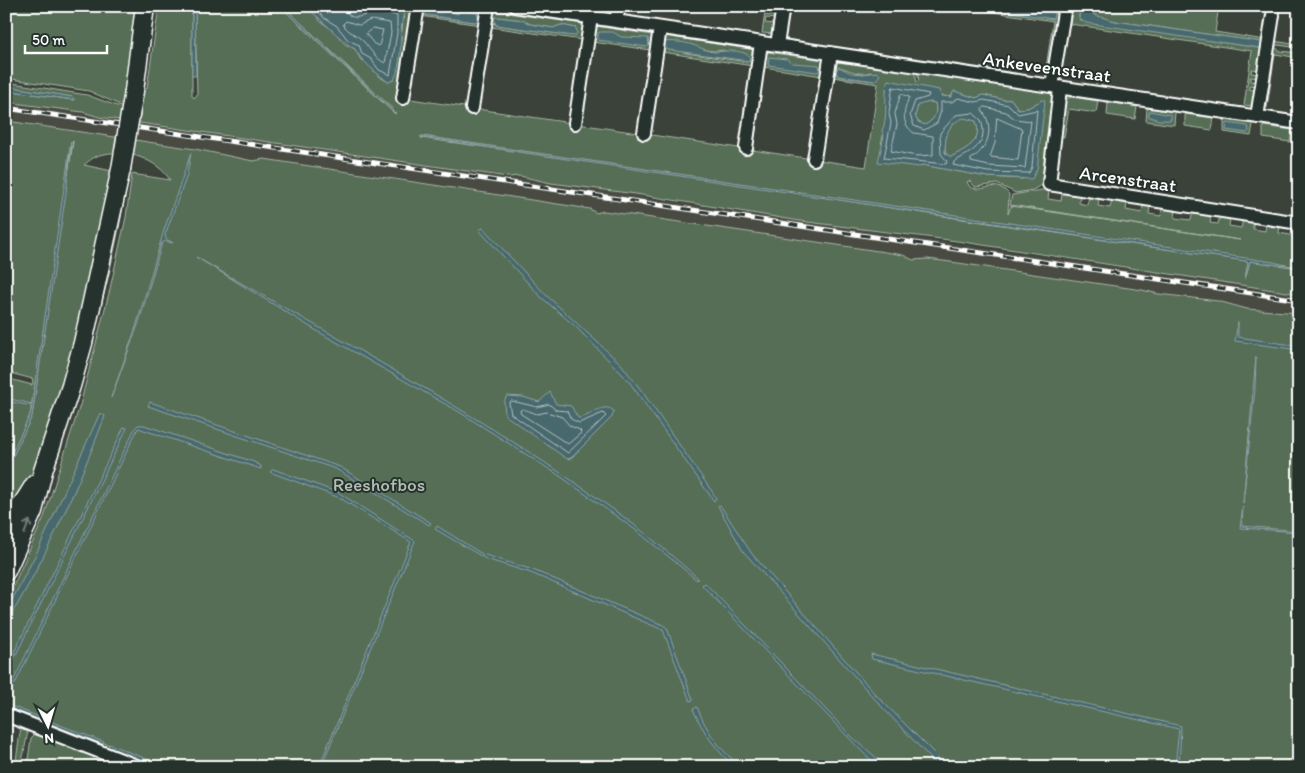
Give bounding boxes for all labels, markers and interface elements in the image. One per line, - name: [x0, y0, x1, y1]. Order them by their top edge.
- scale bar: [25, 22, 108, 54]
- text: 50 m: [32, 31, 65, 49]
- street label: Ankeveenstraat: [982, 47, 1112, 87]
- street label: Arcenstraat: [1078, 161, 1178, 197]
- park label: Reeshofbos: [333, 473, 425, 496]
- one-way arrow: [22, 520, 32, 535]
- north arrow: [22, 700, 72, 750]
- text: N: [44, 730, 55, 747]

